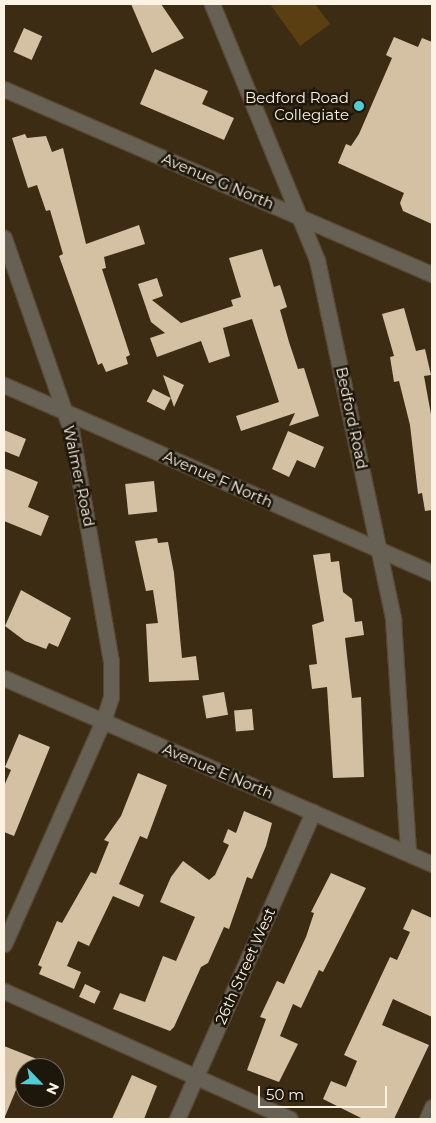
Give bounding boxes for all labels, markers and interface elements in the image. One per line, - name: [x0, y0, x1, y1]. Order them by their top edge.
- place label: Bedford Road Collegiate: [245, 88, 349, 123]
- marker: Bedford Road Collegiate: [353, 100, 365, 112]
- street label: Avenue G North: [159, 149, 277, 213]
- street label: Bedford Road: [332, 365, 372, 471]
- street label: Walmer Road: [60, 424, 98, 528]
- street label: Avenue F North: [160, 447, 276, 511]
- street label: Avenue E North: [160, 740, 276, 802]
- street label: 26th Street West: [211, 905, 279, 1027]
- north arrow: [15, 1058, 65, 1108]
- scale bar: [261, 1076, 390, 1108]
- text: N: [42, 1080, 63, 1098]
- text: 50 m: [266, 1085, 304, 1104]

